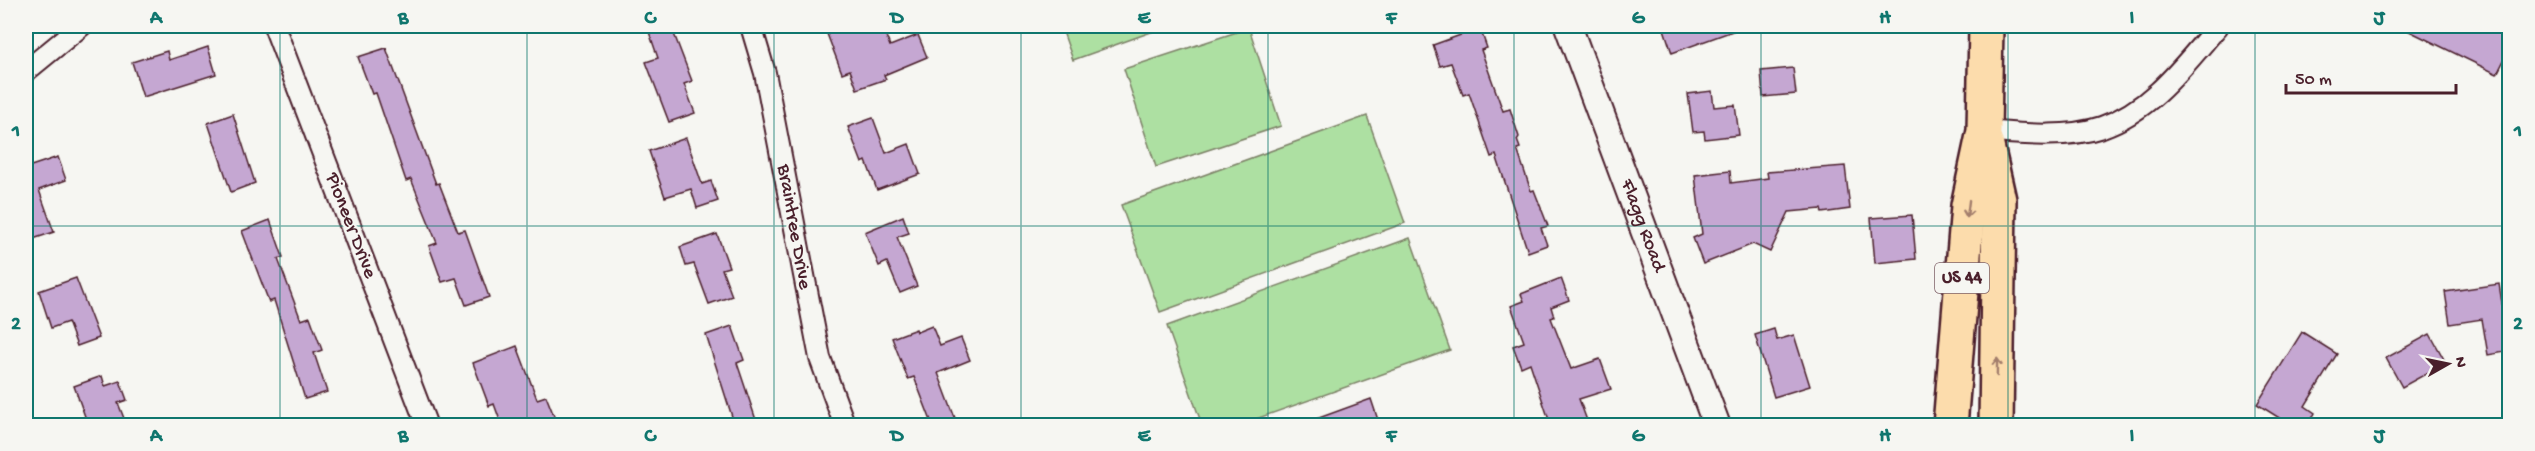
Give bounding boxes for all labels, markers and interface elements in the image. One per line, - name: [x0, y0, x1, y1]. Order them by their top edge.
- text: A: [149, 8, 164, 31]
- text: B: [397, 8, 409, 31]
- text: C: [644, 8, 658, 31]
- text: D: [888, 8, 904, 31]
- text: E: [1138, 8, 1152, 31]
- text: F: [1385, 8, 1398, 31]
- text: G: [1632, 8, 1646, 31]
- text: H: [1879, 8, 1891, 31]
- text: I: [2130, 8, 2135, 31]
- text: J: [2373, 8, 2386, 31]
- scale bar: [2286, 57, 2456, 95]
- text: 50 m: [2295, 70, 2332, 91]
- text: 1: [11, 121, 20, 144]
- text: 1: [2513, 121, 2522, 144]
- street label: Braintree Drive: [771, 162, 815, 292]
- street label: Pioneer Drive: [319, 169, 381, 283]
- street label: Flagg Road: [1614, 175, 1671, 277]
- one-way arrow: [1962, 199, 1973, 219]
- road number: US 44: [1935, 263, 1989, 293]
- text: 2: [11, 314, 21, 337]
- text: 2: [2513, 314, 2523, 337]
- north arrow: [2418, 334, 2478, 394]
- text: N: [2449, 356, 2470, 369]
- one-way arrow: [1991, 358, 2002, 378]
- text: A: [149, 426, 164, 449]
- text: B: [397, 426, 409, 449]
- text: C: [644, 426, 658, 449]
- text: D: [888, 426, 904, 449]
- text: E: [1138, 426, 1152, 449]
- text: F: [1385, 426, 1398, 449]
- text: G: [1632, 426, 1646, 449]
- text: H: [1879, 426, 1891, 449]
- text: I: [2130, 426, 2135, 449]
- text: J: [2373, 426, 2386, 449]

